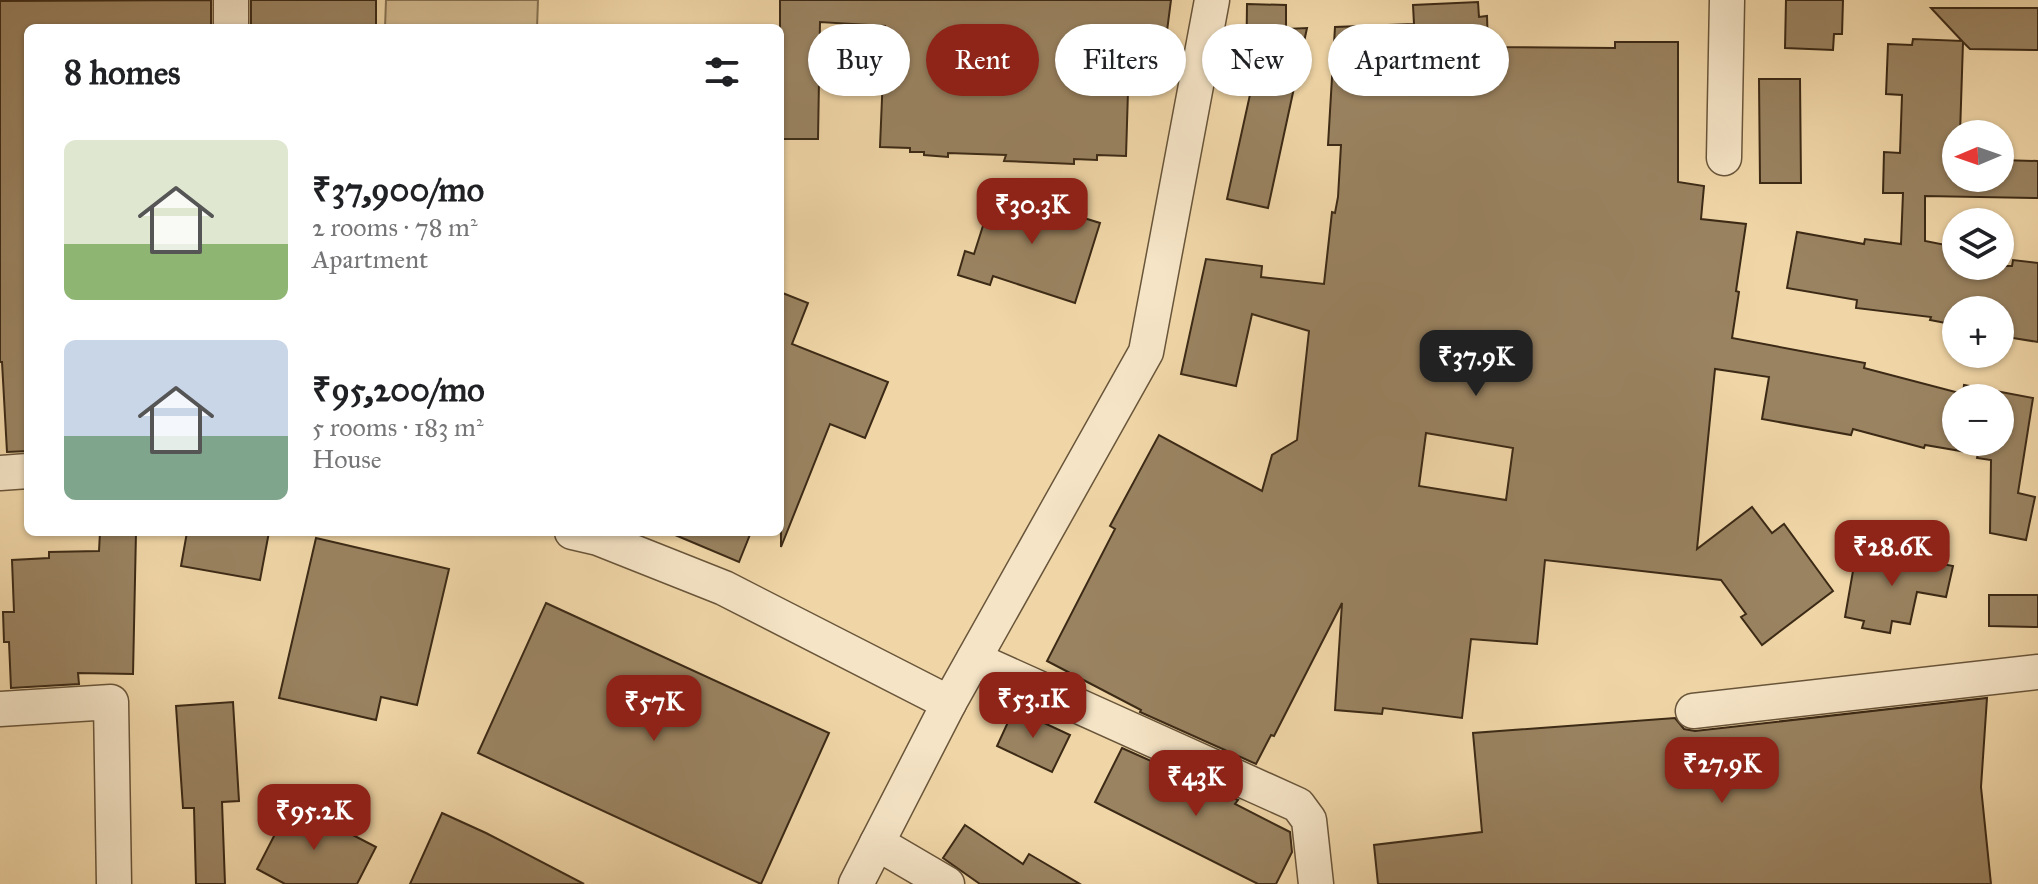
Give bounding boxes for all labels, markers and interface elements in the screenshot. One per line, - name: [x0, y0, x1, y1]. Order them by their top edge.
- chip: Buy: [808, 24, 910, 96]
- chip: Rent: [926, 24, 1039, 96]
- chip: Filters: [1055, 24, 1186, 96]
- chip: New: [1202, 24, 1312, 96]
- chip: Apartment: [1328, 24, 1509, 96]
- icon: filters: [700, 50, 744, 94]
- text: 8 homes: [64, 52, 180, 93]
- north arrow: [1942, 120, 2014, 192]
- map controls: [1942, 120, 2014, 456]
- text: ₹37,900/mo: [312, 169, 484, 210]
- icon: home: [128, 172, 224, 268]
- pin: ₹30.3K: [967, 178, 1097, 246]
- text: ₹30.3K: [995, 188, 1069, 220]
- button: layers: [1942, 208, 2014, 280]
- text: 2 rooms · 78 m²: [312, 211, 477, 243]
- text: Apartment: [312, 243, 428, 275]
- button: +: [1942, 296, 2014, 368]
- pin: ₹37.9K: [1411, 330, 1541, 398]
- text: ₹37.9K: [1438, 340, 1514, 372]
- text: ₹95,200/mo: [312, 369, 485, 410]
- icon: home: [128, 372, 224, 468]
- button: −: [1942, 384, 2014, 456]
- text: 5 rooms · 183 m²: [312, 411, 484, 443]
- text: House: [312, 443, 382, 475]
- pin: ₹28.6K: [1827, 520, 1957, 588]
- text: ₹28.6K: [1853, 530, 1931, 562]
- pin: ₹53.1K: [968, 672, 1098, 740]
- pin: ₹57K: [607, 675, 701, 743]
- text: ₹53.1K: [997, 682, 1069, 714]
- text: ₹57K: [624, 685, 684, 717]
- pin: ₹27.9K: [1657, 737, 1787, 805]
- text: ₹27.9K: [1683, 747, 1761, 779]
- pin: ₹43K: [1149, 750, 1243, 818]
- text: ₹43K: [1167, 760, 1225, 792]
- pin: ₹95.2K: [249, 784, 379, 852]
- text: ₹95.2K: [276, 794, 352, 826]

